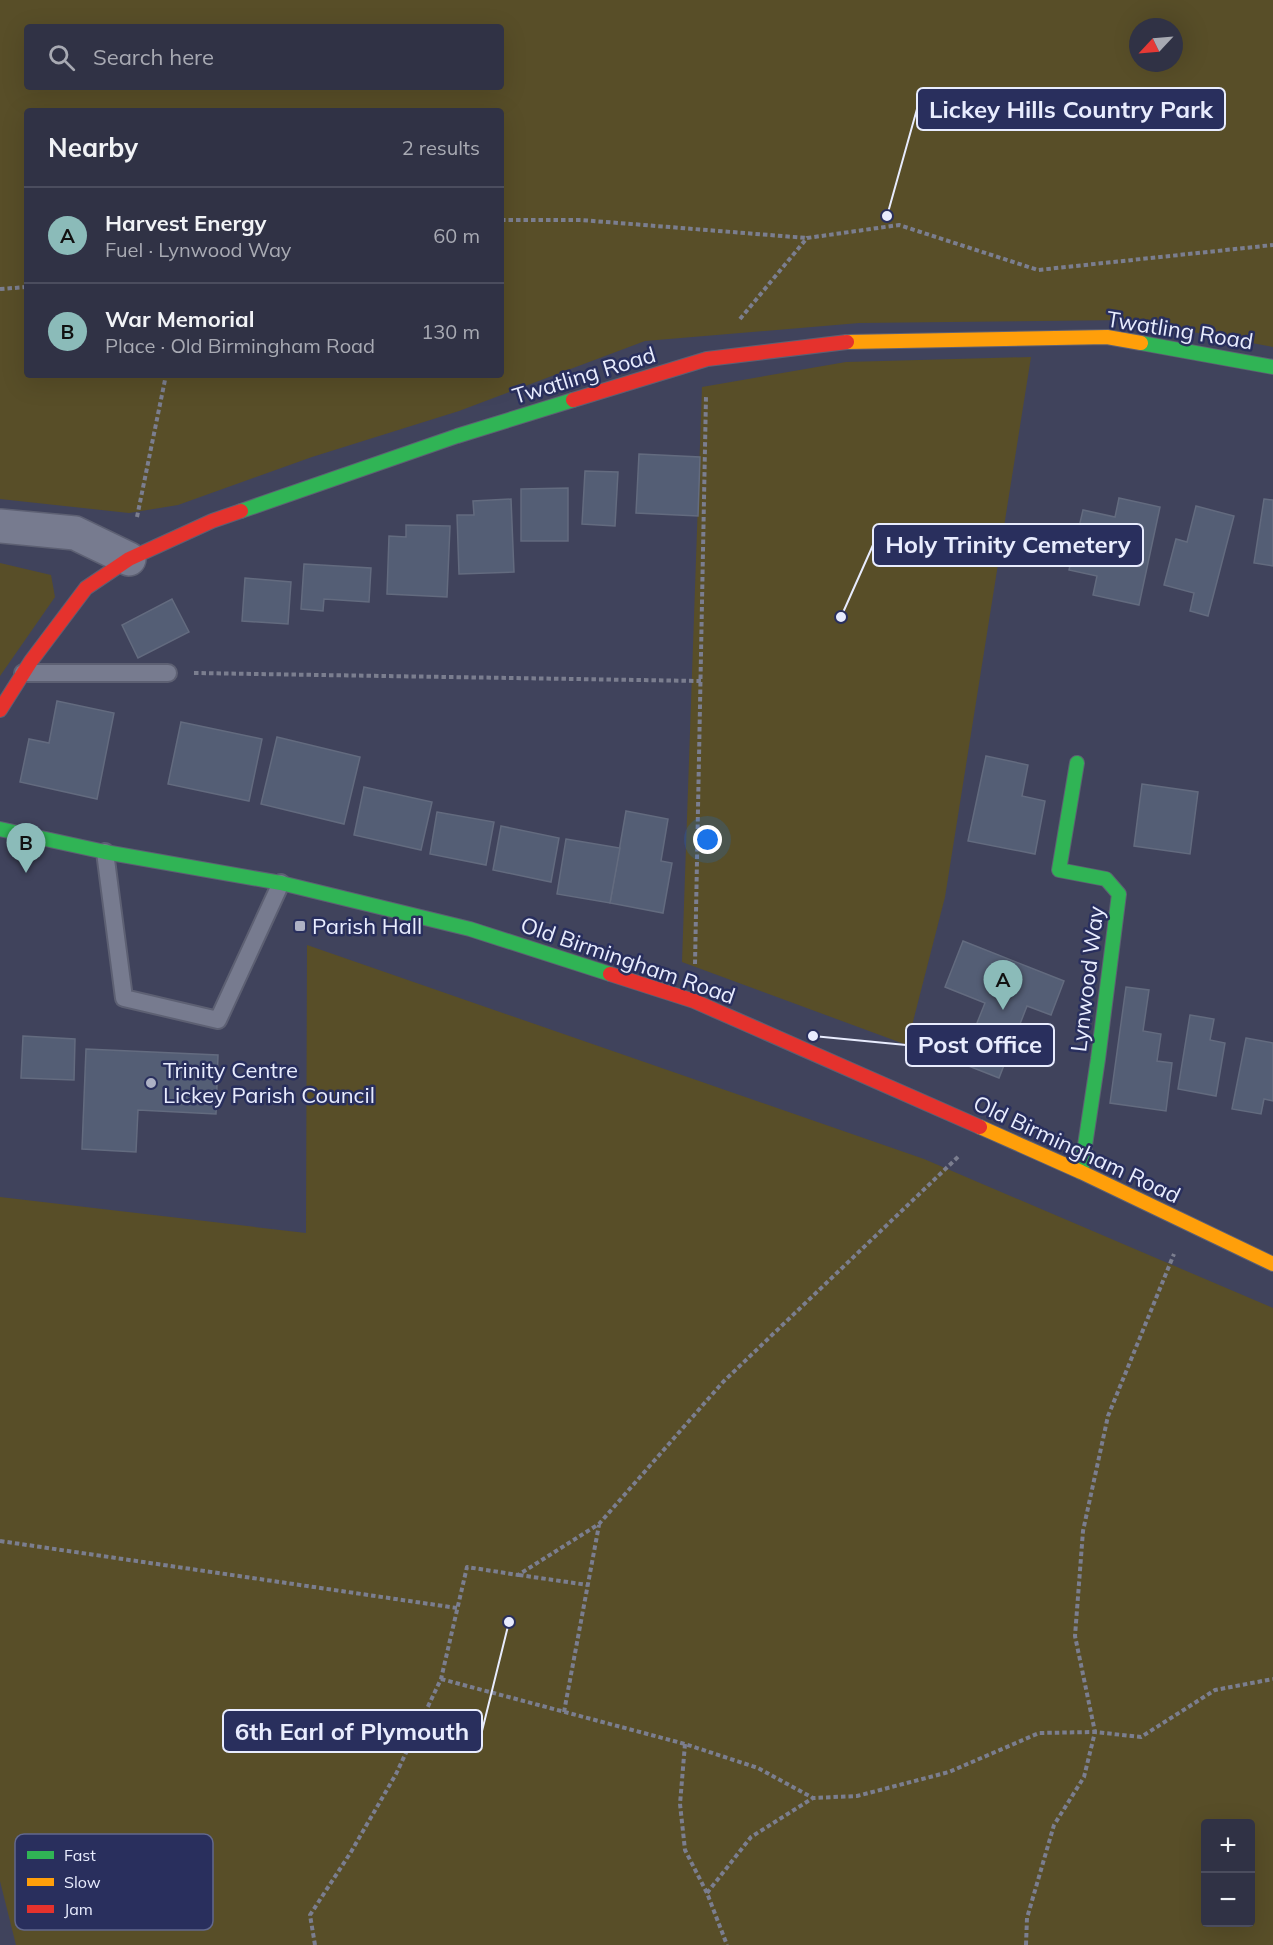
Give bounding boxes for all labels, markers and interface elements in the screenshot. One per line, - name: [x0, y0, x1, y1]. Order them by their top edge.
- north arrow: [1129, 18, 1183, 72]
- search box: [24, 24, 504, 90]
- icon: search: [45, 41, 78, 74]
- text: Search here: [93, 43, 214, 71]
- callout: Lickey Hills Country Park: [917, 88, 1225, 130]
- text: Lickey Hills Country Park: [929, 94, 1214, 124]
- text: Nearby: [48, 131, 138, 164]
- text: 2 results: [402, 135, 480, 160]
- text: Harvest Energy: [105, 209, 267, 237]
- text: A: [60, 223, 75, 248]
- text: 60 m: [433, 223, 480, 248]
- text: Fuel · Lynwood Way: [105, 237, 291, 262]
- text: War Memorial: [105, 305, 254, 333]
- street label: Twatling Road: [1105, 305, 1255, 355]
- text: B: [61, 319, 74, 344]
- text: 130 m: [421, 319, 480, 344]
- text: Place · Old Birmingham Road: [105, 333, 375, 358]
- street label: Twatling Road: [509, 340, 659, 410]
- callout: Holy Trinity Cemetery: [873, 524, 1143, 566]
- text: Holy Trinity Cemetery: [885, 529, 1132, 559]
- pin: B: [6, 824, 46, 873]
- your location: [693, 825, 722, 854]
- street label: Lynwood Way: [1064, 904, 1110, 1053]
- street label: Old Birmingham Road: [517, 910, 739, 1010]
- place label: Parish Hall: [312, 912, 422, 940]
- marker: Parish Hall: [293, 919, 307, 933]
- pin: A: [984, 960, 1022, 1010]
- callout: Post Office: [906, 1024, 1054, 1066]
- text: Post Office: [918, 1029, 1042, 1059]
- place label: Trinity Centre Lickey Parish Council: [163, 1056, 375, 1109]
- marker: Trinity Centre Lickey Parish Council: [144, 1076, 158, 1090]
- street label: Old Birmingham Road: [969, 1089, 1185, 1209]
- callout: 6th Earl of Plymouth: [223, 1710, 482, 1752]
- text: 6th Earl of Plymouth: [235, 1716, 469, 1746]
- map controls: [1201, 1819, 1255, 1927]
- button: +: [1201, 1819, 1255, 1873]
- legend: [15, 1834, 213, 1930]
- text: Fast: [64, 1845, 96, 1865]
- text: Slow: [64, 1872, 101, 1892]
- button: −: [1201, 1873, 1255, 1927]
- text: Jam: [64, 1899, 93, 1919]

